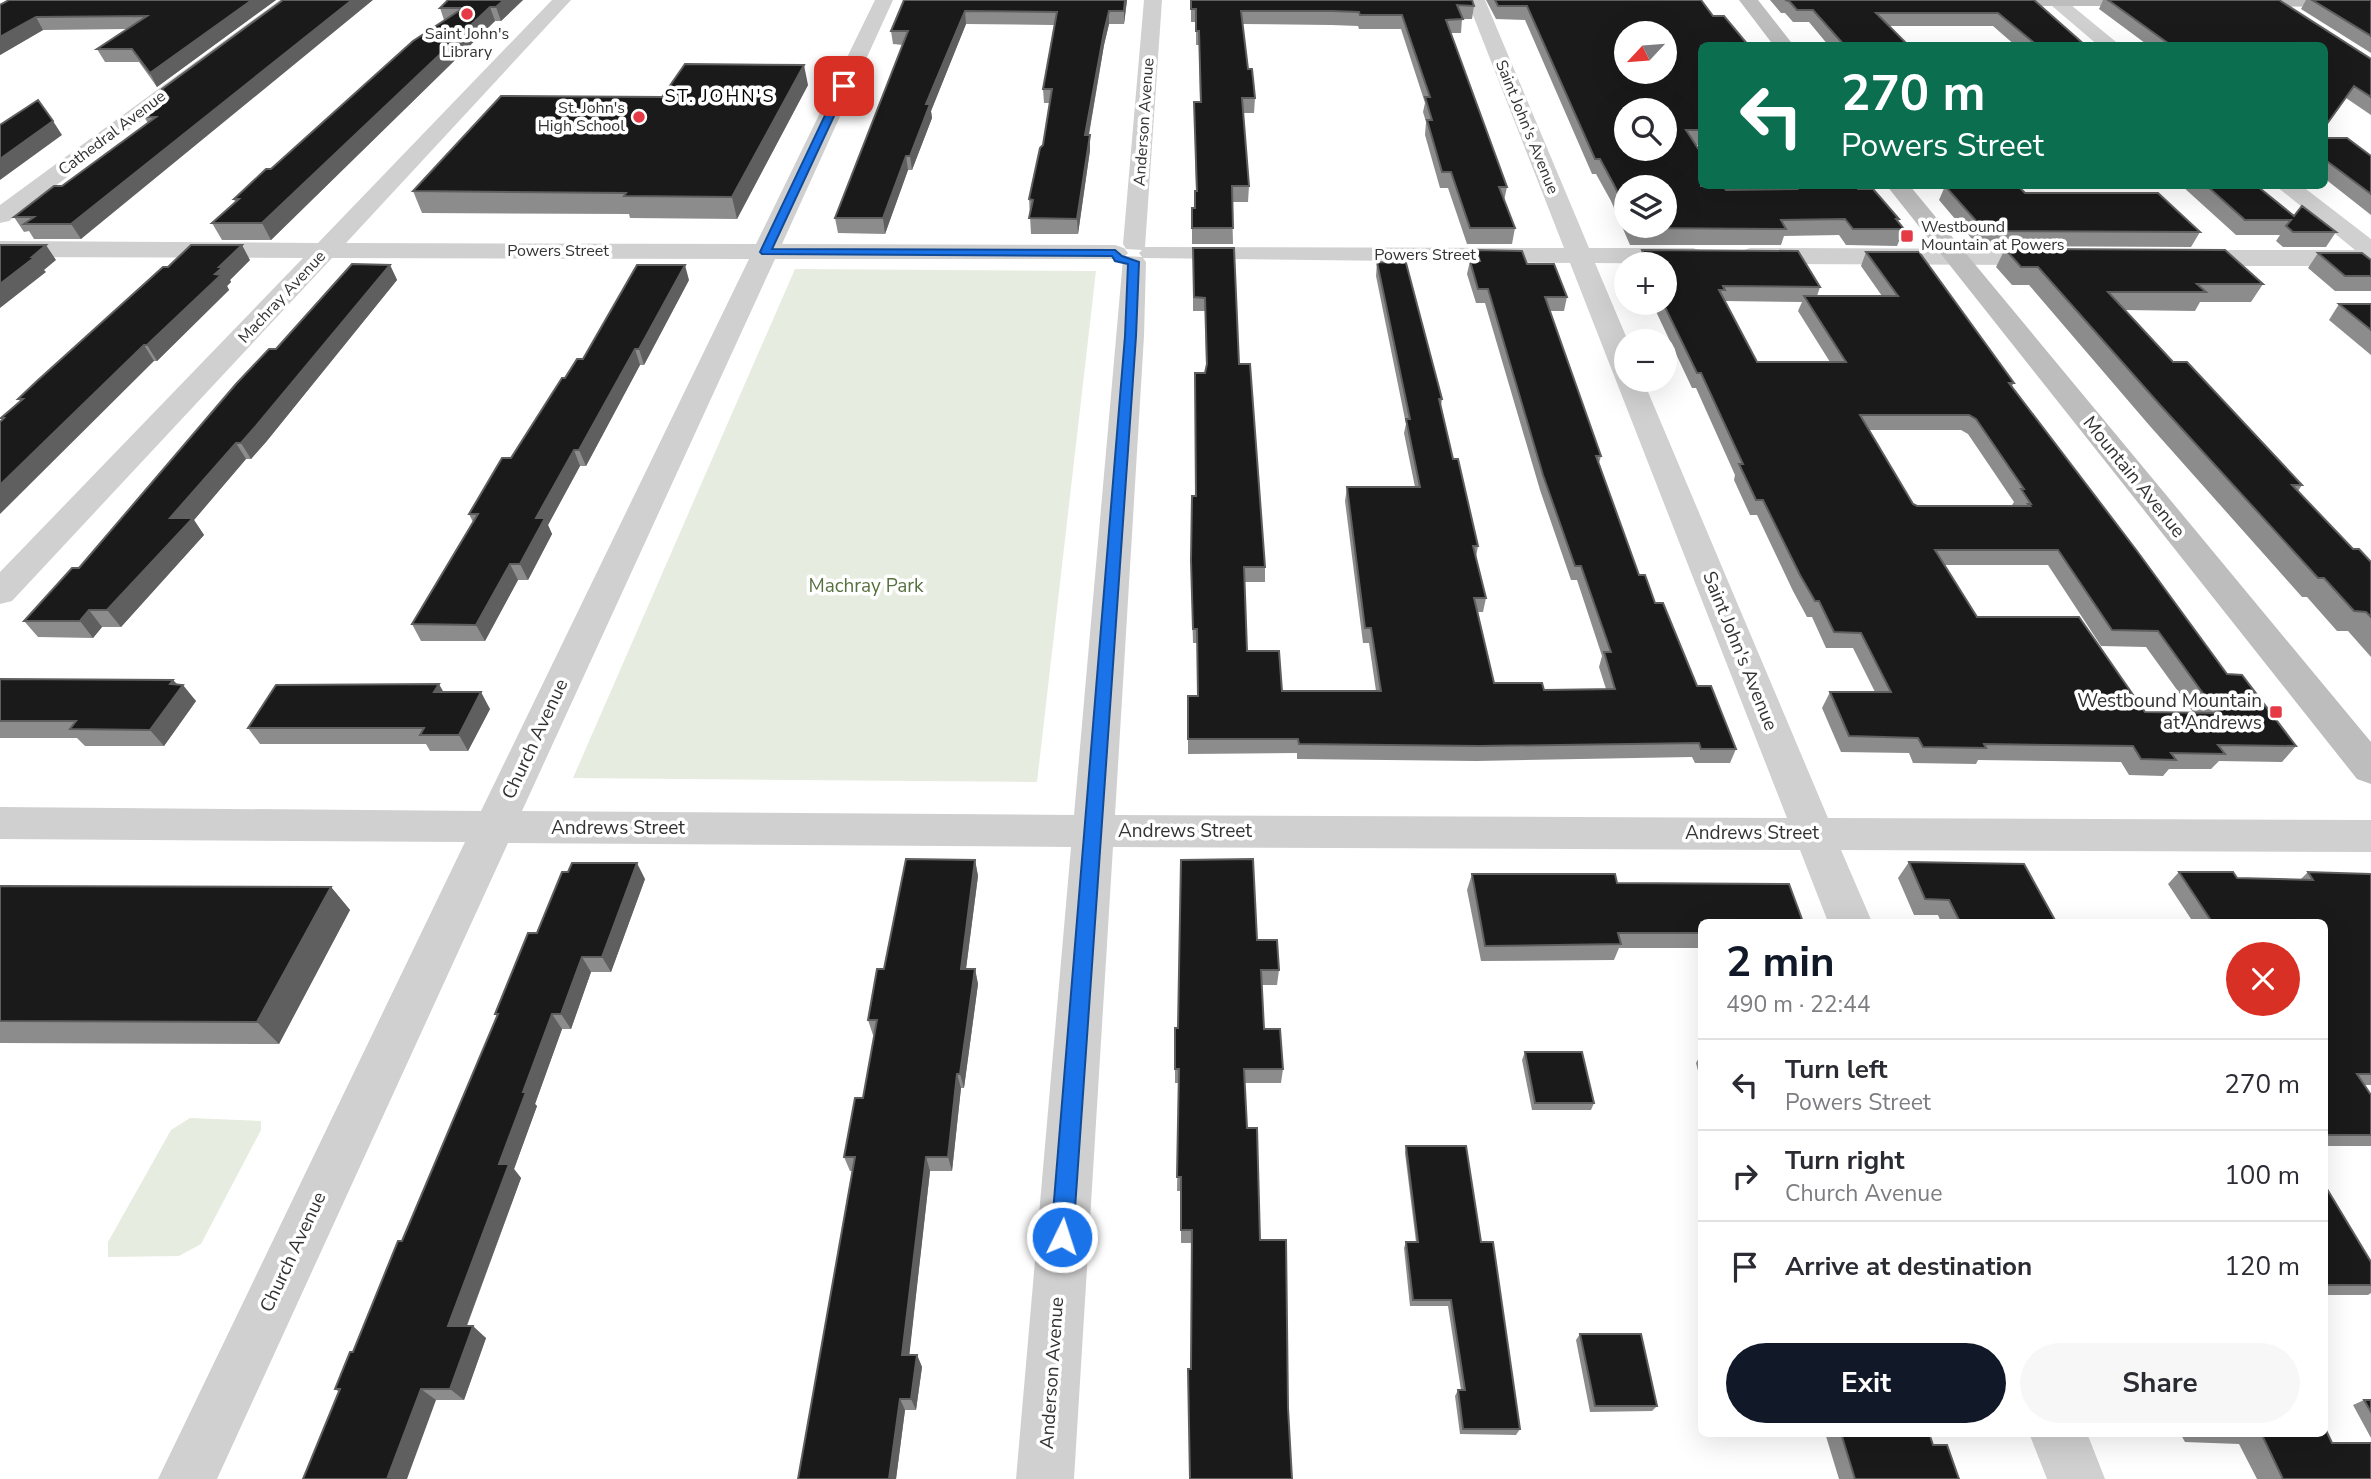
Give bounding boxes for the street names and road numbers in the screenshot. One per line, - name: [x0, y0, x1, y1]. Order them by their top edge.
- street label: Anderson Avenue: [1129, 57, 1159, 187]
- street label: Saint John's Avenue: [1490, 57, 1564, 197]
- street label: Cathedral Avenue: [54, 85, 170, 181]
- street label: Powers Street: [507, 240, 609, 262]
- street label: Powers Street: [1374, 244, 1476, 266]
- street label: Machray Avenue: [233, 246, 331, 348]
- street label: Mountain Avenue: [2077, 411, 2191, 543]
- street label: Saint John's Avenue: [1696, 567, 1784, 735]
- street label: Church Avenue: [496, 675, 574, 803]
- street label: Andrews Street: [551, 815, 685, 841]
- street label: Andrews Street: [1118, 818, 1252, 844]
- street label: Andrews Street: [1685, 820, 1819, 846]
- street label: Church Avenue: [254, 1188, 332, 1316]
- street label: Anderson Avenue: [1034, 1296, 1070, 1450]

